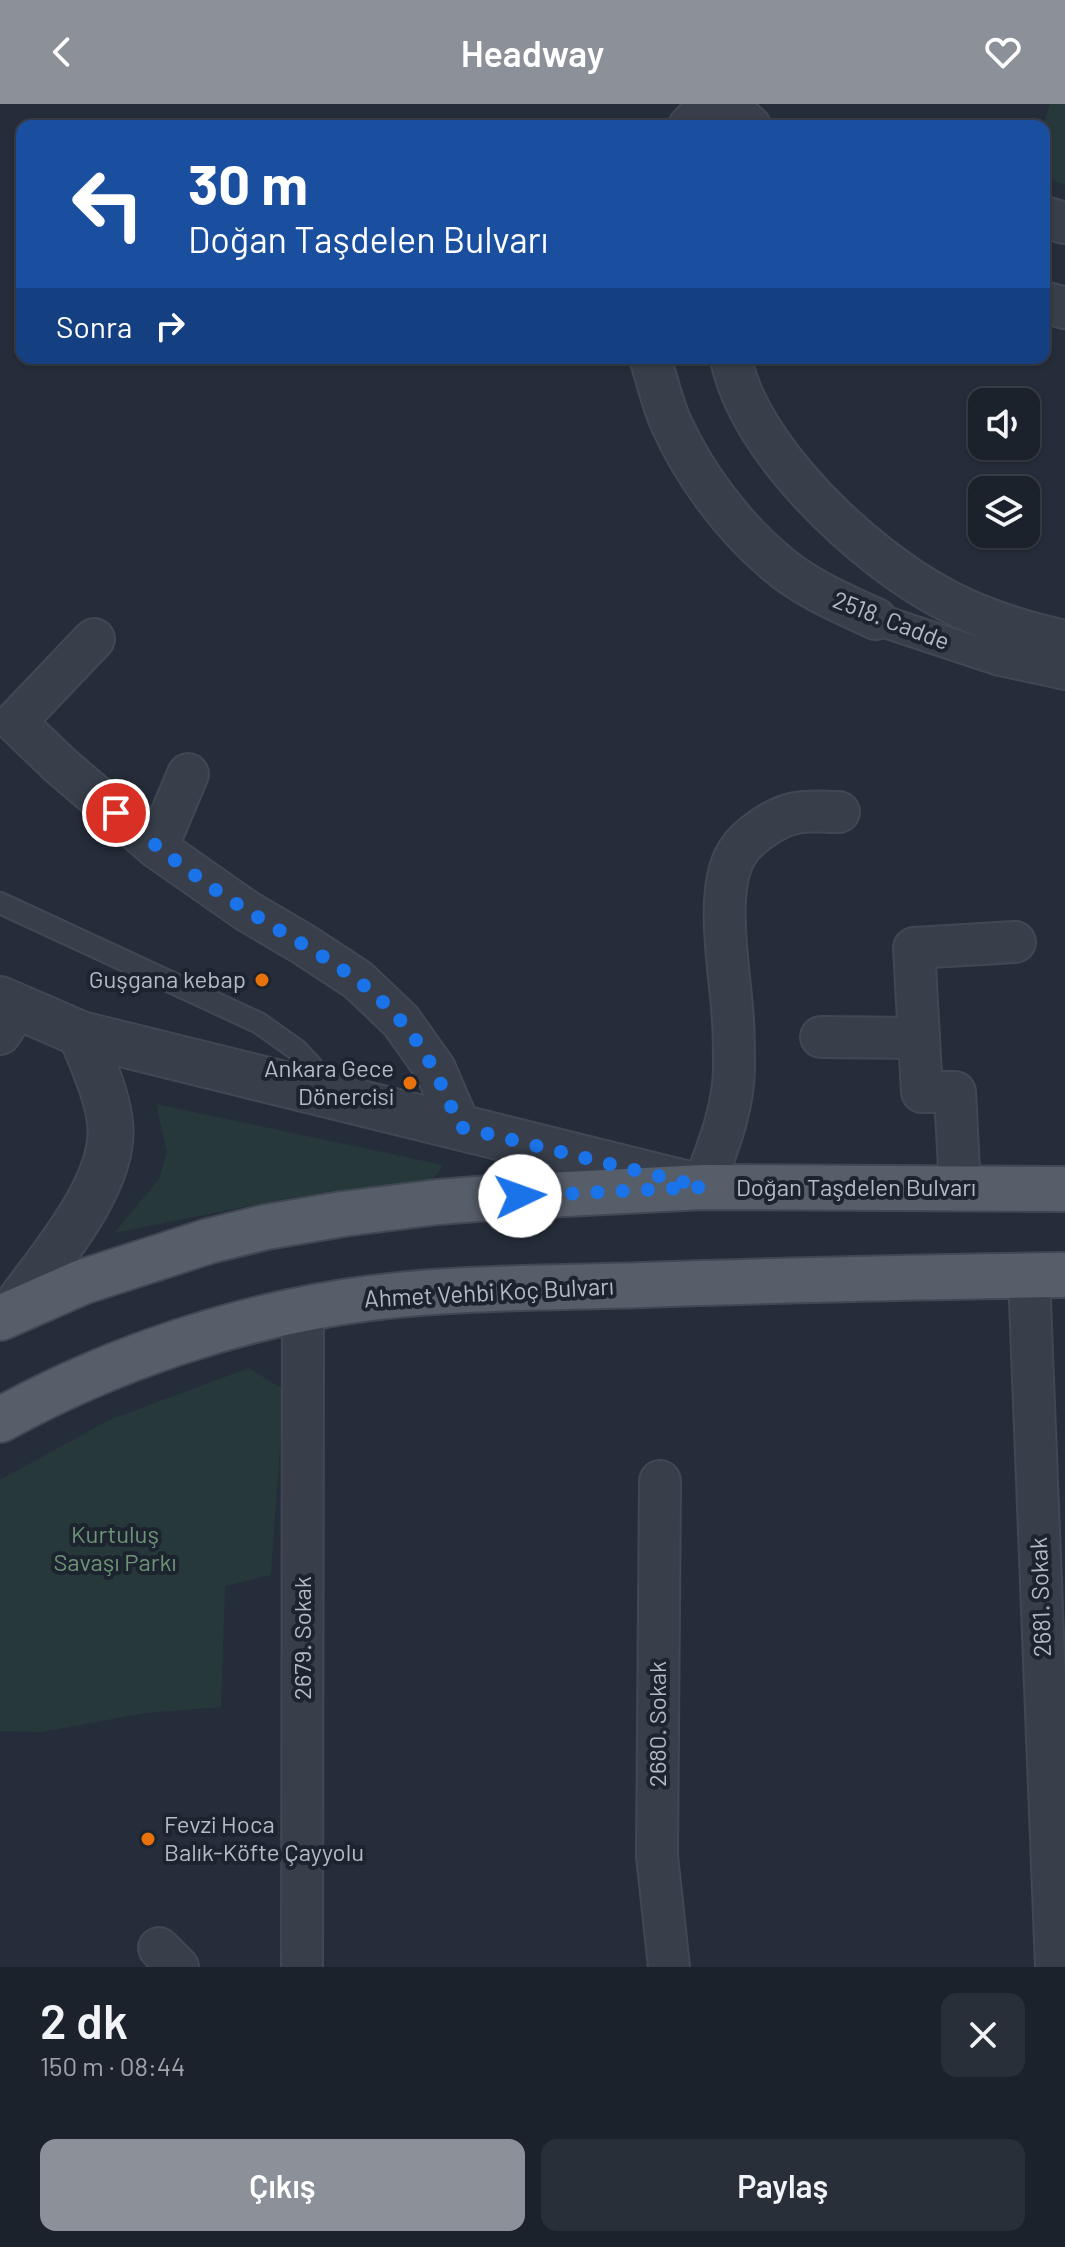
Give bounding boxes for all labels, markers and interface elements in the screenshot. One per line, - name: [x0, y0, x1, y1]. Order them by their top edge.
- icon: back: [40, 30, 84, 74]
- icon: heart: [981, 30, 1025, 74]
- text: Headway: [461, 31, 604, 74]
- text: 30 m: [188, 149, 308, 216]
- icon: left: [56, 152, 160, 256]
- text: Doğan Taşdelen Bulvarı: [188, 217, 548, 260]
- icon: right: [148, 304, 192, 348]
- text: Sonra: [56, 308, 132, 344]
- map controls: [968, 388, 1040, 548]
- button: sound: [968, 388, 1040, 460]
- button: layers: [968, 476, 1040, 548]
- street label: 2518. Cadde: [829, 584, 954, 655]
- pin: [82, 779, 150, 847]
- icon: arrive: [94, 791, 138, 835]
- place label: Guşgana kebap: [89, 964, 246, 993]
- marker: Guşgana kebap: [253, 971, 271, 989]
- place label: Ankara Gece Dönercisi: [264, 1053, 394, 1110]
- marker: Ankara Gece Dönercisi: [401, 1074, 419, 1092]
- position arrow: [478, 1154, 562, 1238]
- street label: Doğan Taşdelen Bulvarı: [736, 1172, 976, 1201]
- street label: Ahmet Vehbi Koç Bulvarı: [363, 1270, 615, 1313]
- park label: Kurtuluş Savaşı Parkı: [53, 1519, 177, 1576]
- street label: 2681. Sokak: [1023, 1537, 1056, 1658]
- street label: 2679. Sokak: [287, 1576, 316, 1700]
- street label: 2680. Sokak: [642, 1661, 671, 1787]
- place label: Fevzi Hoca Balık-Köfte Çayyolu: [164, 1809, 364, 1866]
- marker: Fevzi Hoca Balık-Köfte Çayyolu: [139, 1830, 157, 1848]
- text: 2 dk: [40, 1991, 128, 2049]
- button: close: [941, 1993, 1025, 2077]
- text: 150 m · 08:44: [40, 2050, 185, 2081]
- button: Çıkış: [40, 2139, 525, 2231]
- button: Paylaş: [541, 2139, 1025, 2231]

